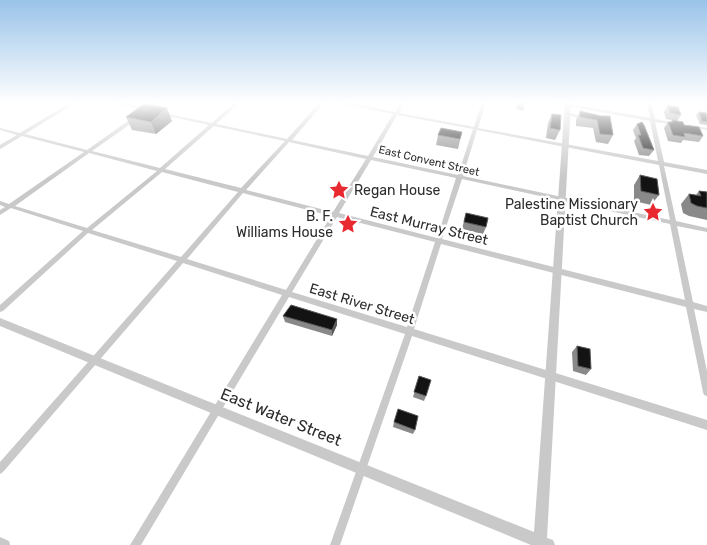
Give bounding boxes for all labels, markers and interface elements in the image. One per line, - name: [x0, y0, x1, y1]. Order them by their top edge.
- street label: East Convent Street: [377, 143, 481, 179]
- place icon: Regan House: [328, 179, 350, 201]
- place label: Regan House: [354, 182, 441, 199]
- place label: Palestine Missionary Baptist Church: [505, 196, 638, 229]
- place icon: Palestine Missionary Baptist Church: [642, 201, 664, 223]
- street label: East Murray Street: [368, 203, 490, 249]
- place label: B. F. Williams House: [236, 208, 333, 241]
- place icon: B. F. Williams House: [337, 213, 359, 235]
- street label: East River Street: [307, 280, 417, 328]
- street label: East Water Street: [218, 384, 344, 450]

